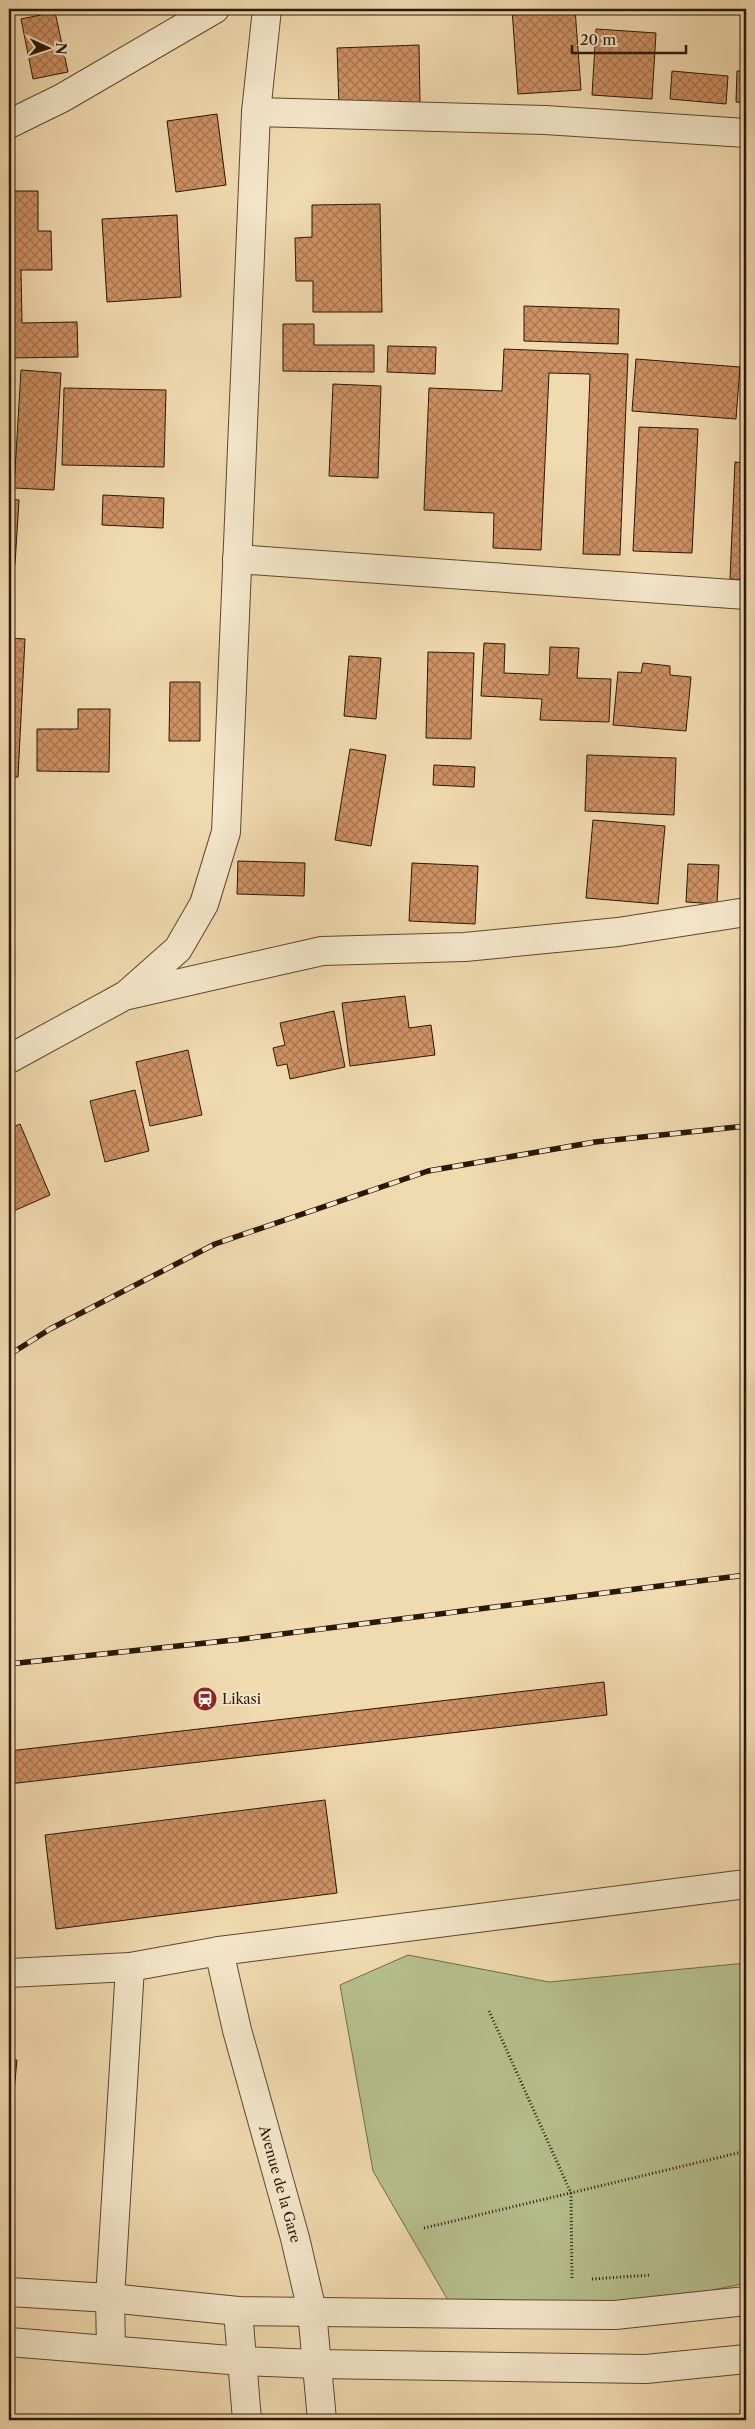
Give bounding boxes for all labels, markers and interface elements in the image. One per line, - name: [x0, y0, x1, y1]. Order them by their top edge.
- north arrow: [22, 22, 72, 72]
- scale bar: [572, 22, 686, 54]
- text: 20 m: [580, 30, 616, 49]
- text: N: [52, 42, 70, 55]
- station icon: Likasi: [192, 1686, 218, 1712]
- place label: Likasi: [222, 1690, 261, 1708]
- street label: Avenue de la Gare: [255, 2122, 305, 2245]

